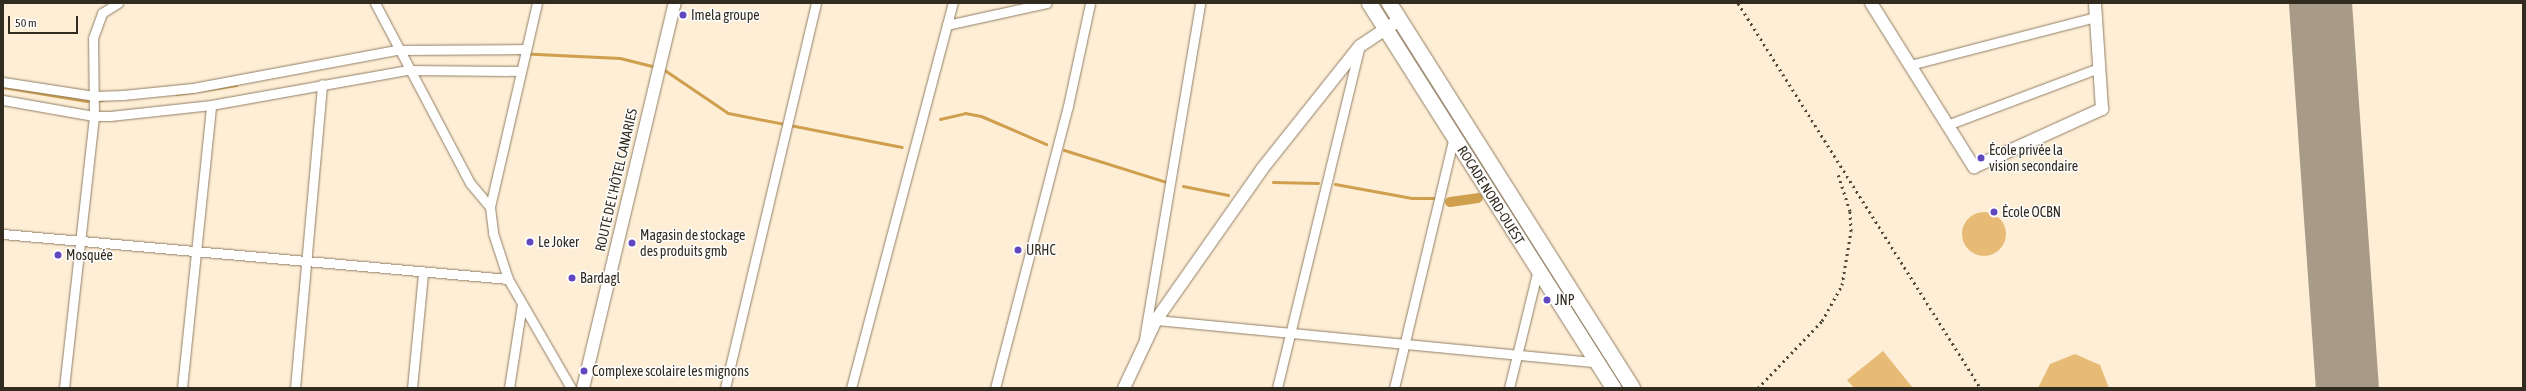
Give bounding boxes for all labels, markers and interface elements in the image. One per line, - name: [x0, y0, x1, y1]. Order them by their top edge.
- place label: Imela groupe: [691, 7, 760, 23]
- scale bar: [10, 8, 80, 34]
- marker: Imela groupe: [678, 10, 688, 20]
- text: 50 m: [15, 16, 37, 30]
- street label: ROUTE DE L'HÔTEL CANARIES: [591, 107, 641, 253]
- place label: École privée la vision secondaire: [1989, 142, 2078, 174]
- street label: ROCADE NORD-OUEST: [1454, 143, 1528, 247]
- marker: École privée la vision secondaire: [1976, 153, 1986, 163]
- place label: École OCBN: [2002, 204, 2061, 220]
- marker: École OCBN: [1989, 207, 1999, 217]
- place label: Magasin de stockage des produits gmb: [640, 227, 745, 260]
- place label: Le Joker: [538, 234, 579, 250]
- marker: Le Joker: [525, 237, 535, 247]
- marker: Magasin de stockage des produits gmb: [627, 238, 637, 248]
- place label: URHC: [1026, 242, 1056, 258]
- marker: URHC: [1013, 245, 1023, 255]
- place label: Mosquée: [66, 247, 113, 263]
- marker: Mosquée: [53, 250, 63, 260]
- place label: Bardagl: [580, 270, 620, 286]
- marker: Bardagl: [567, 273, 577, 283]
- place label: JNP: [1555, 292, 1575, 308]
- marker: JNP: [1542, 295, 1552, 305]
- place label: Complexe scolaire les mignons: [592, 363, 749, 379]
- marker: Complexe scolaire les mignons: [579, 366, 589, 376]

